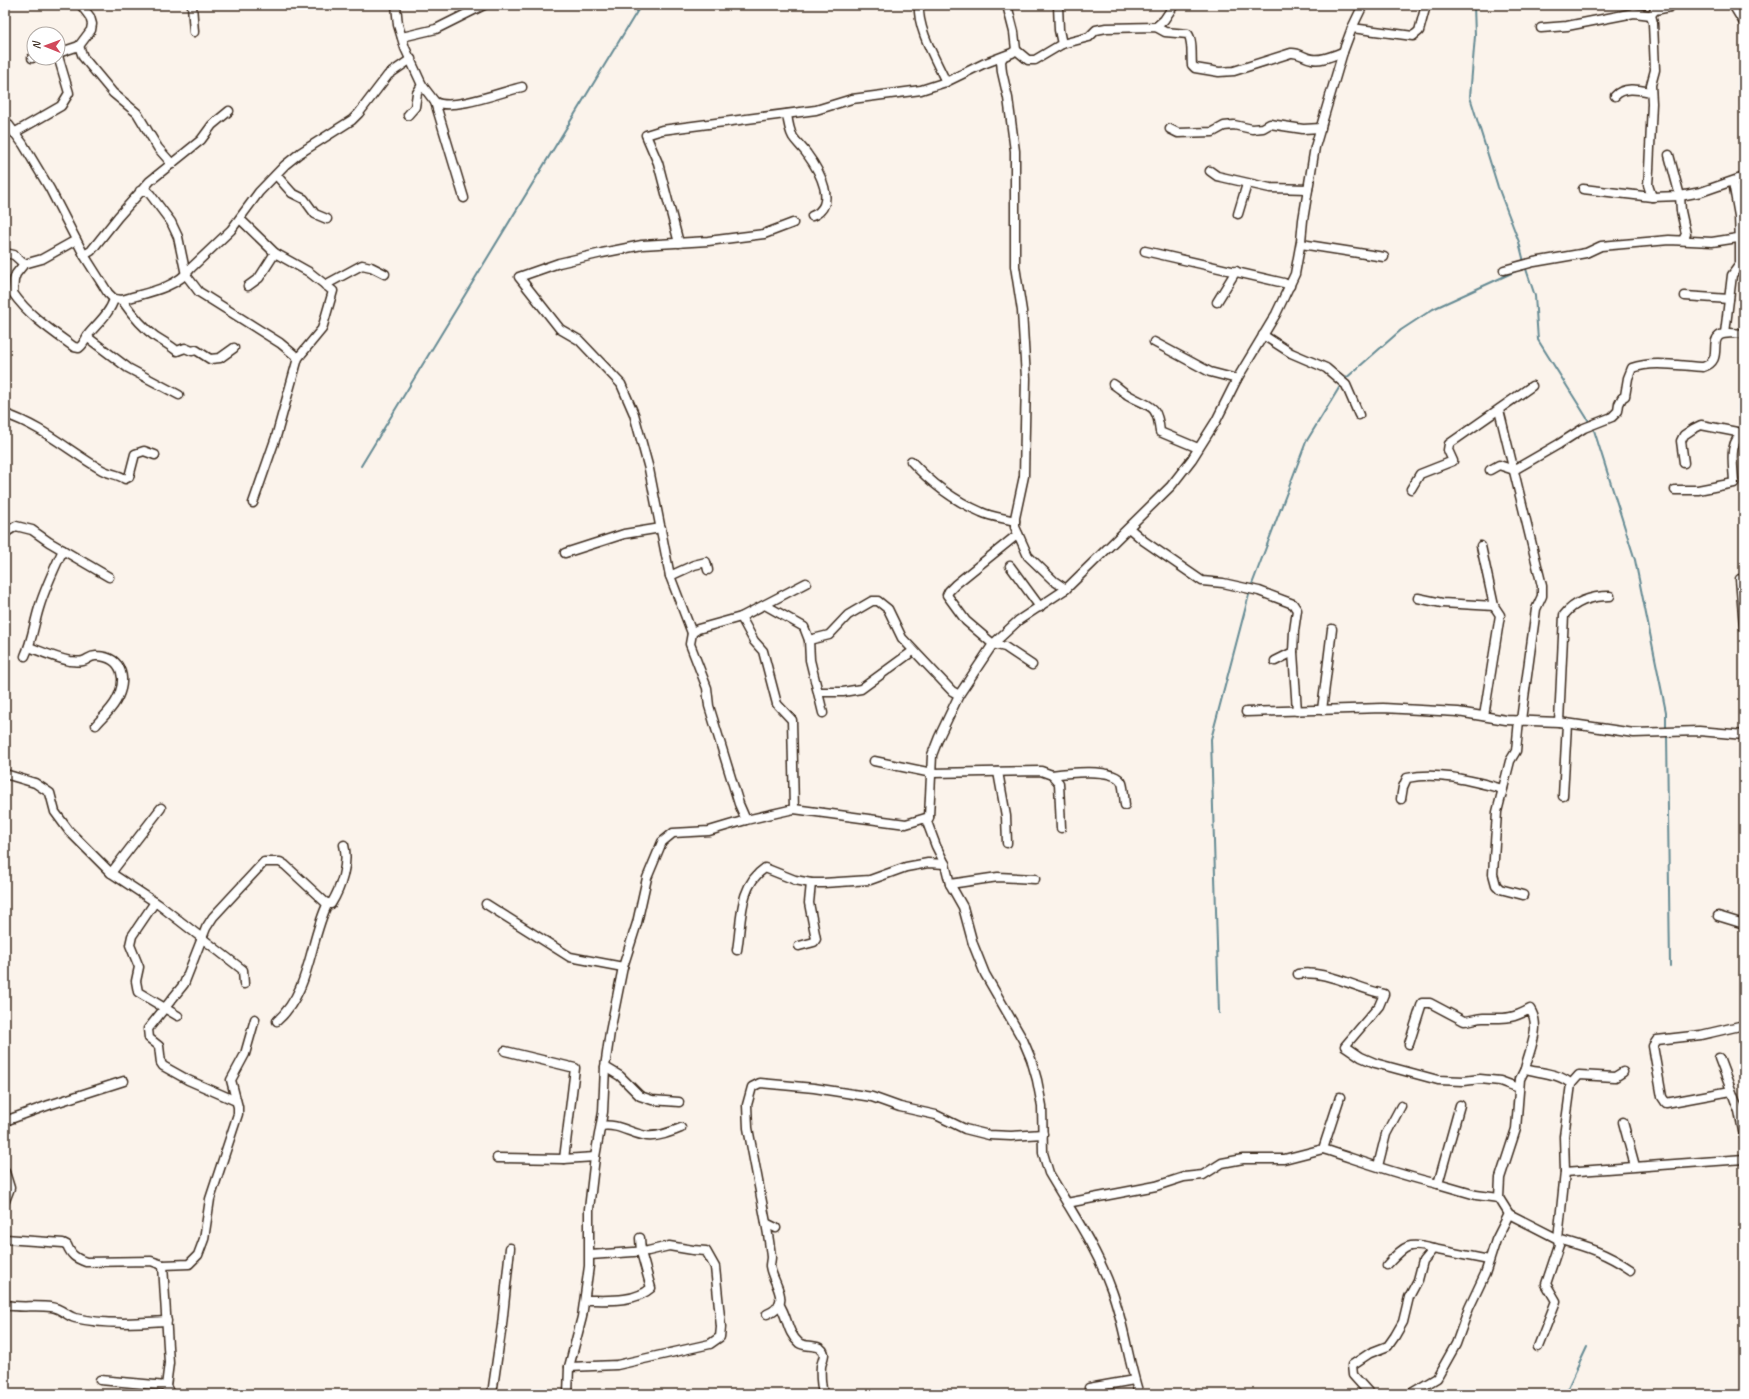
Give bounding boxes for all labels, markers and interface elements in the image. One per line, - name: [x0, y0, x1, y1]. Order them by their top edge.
- north arrow: [26, 26, 66, 66]
- text: N: [29, 40, 43, 49]

